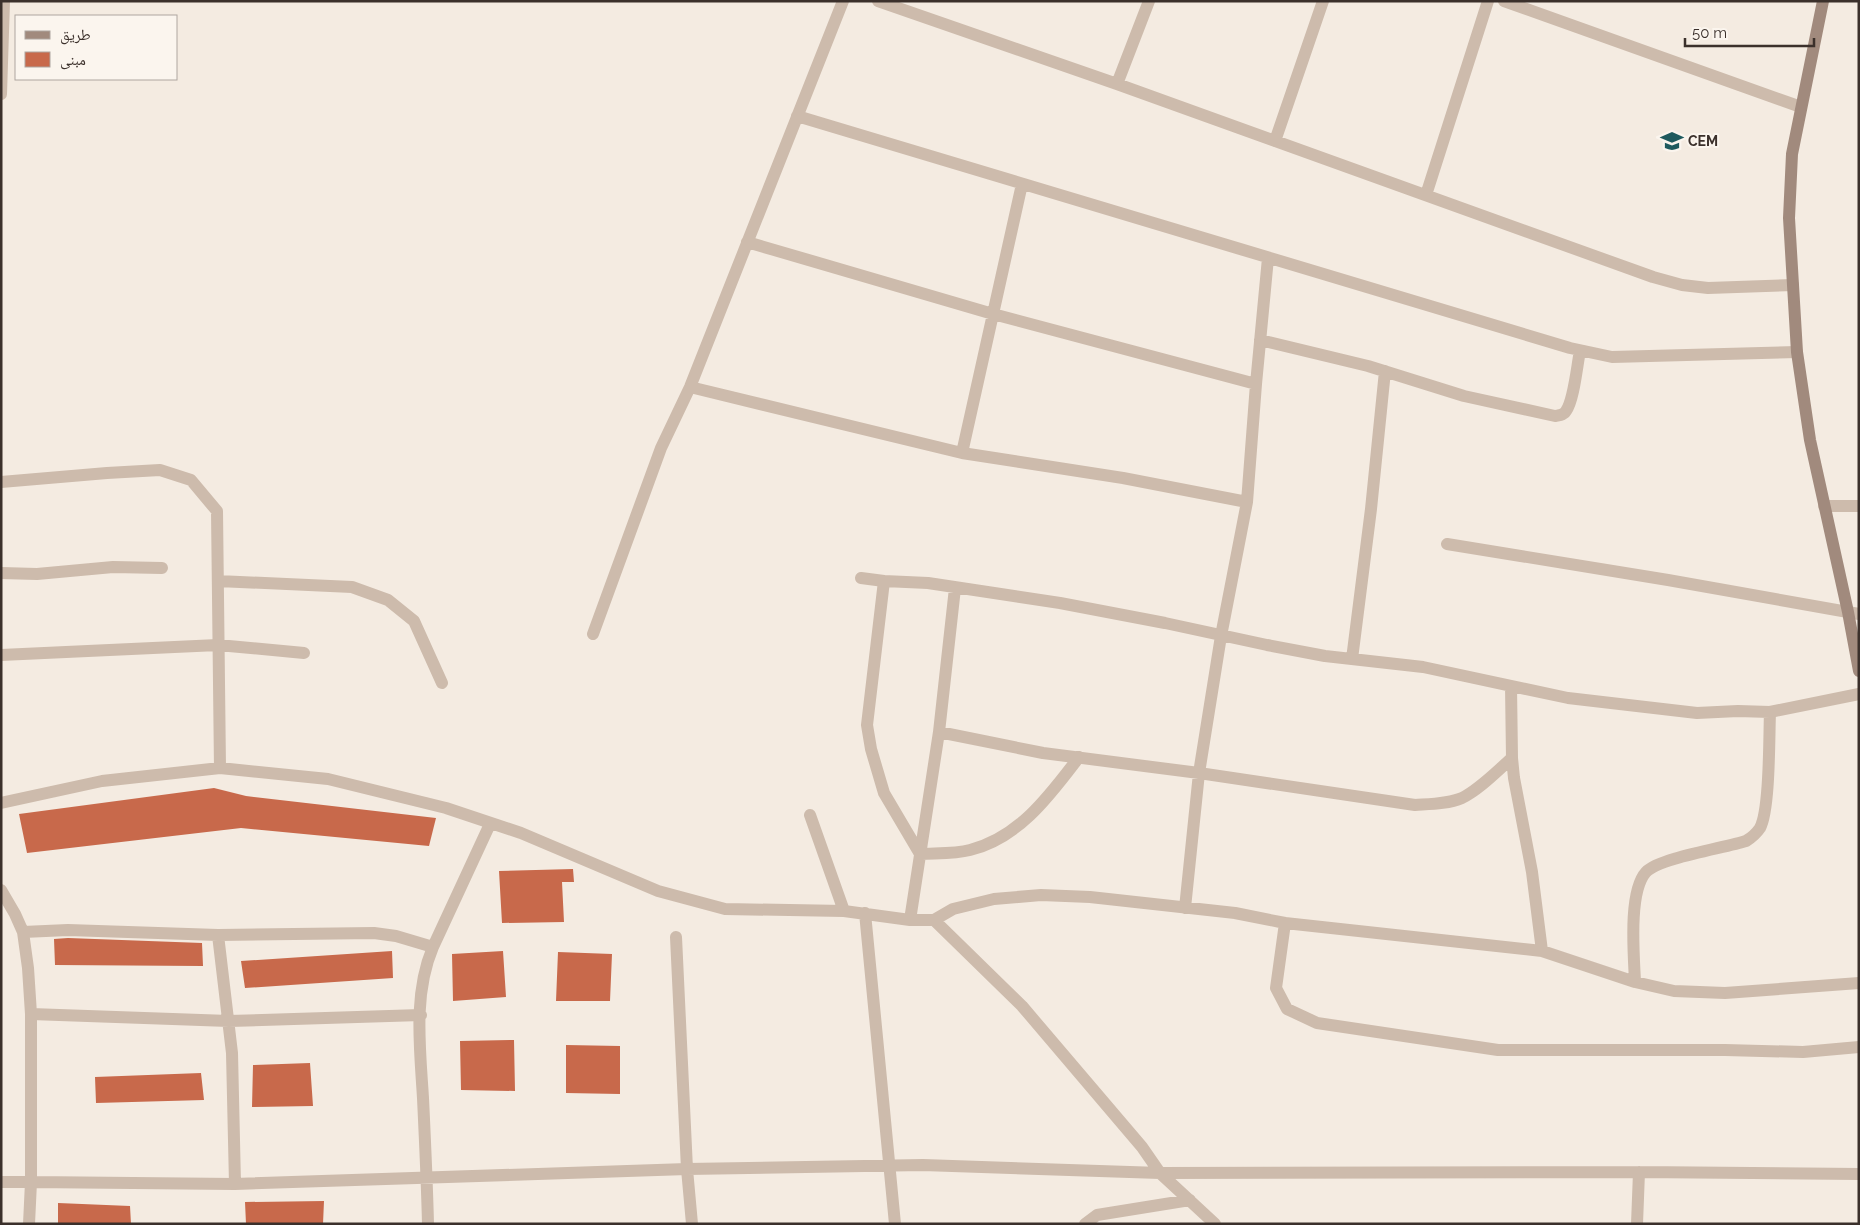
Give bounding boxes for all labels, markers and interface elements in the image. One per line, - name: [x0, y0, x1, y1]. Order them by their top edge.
- legend: [15, 15, 178, 80]
- scale bar: [1685, 15, 1814, 47]
- text: 50 m: [1692, 24, 1727, 42]
- text: طريق: [60, 26, 91, 45]
- text: مبنى: [60, 51, 86, 70]
- school or university icon: CEM: [1659, 128, 1685, 154]
- place label: CEM: [1688, 133, 1718, 149]

